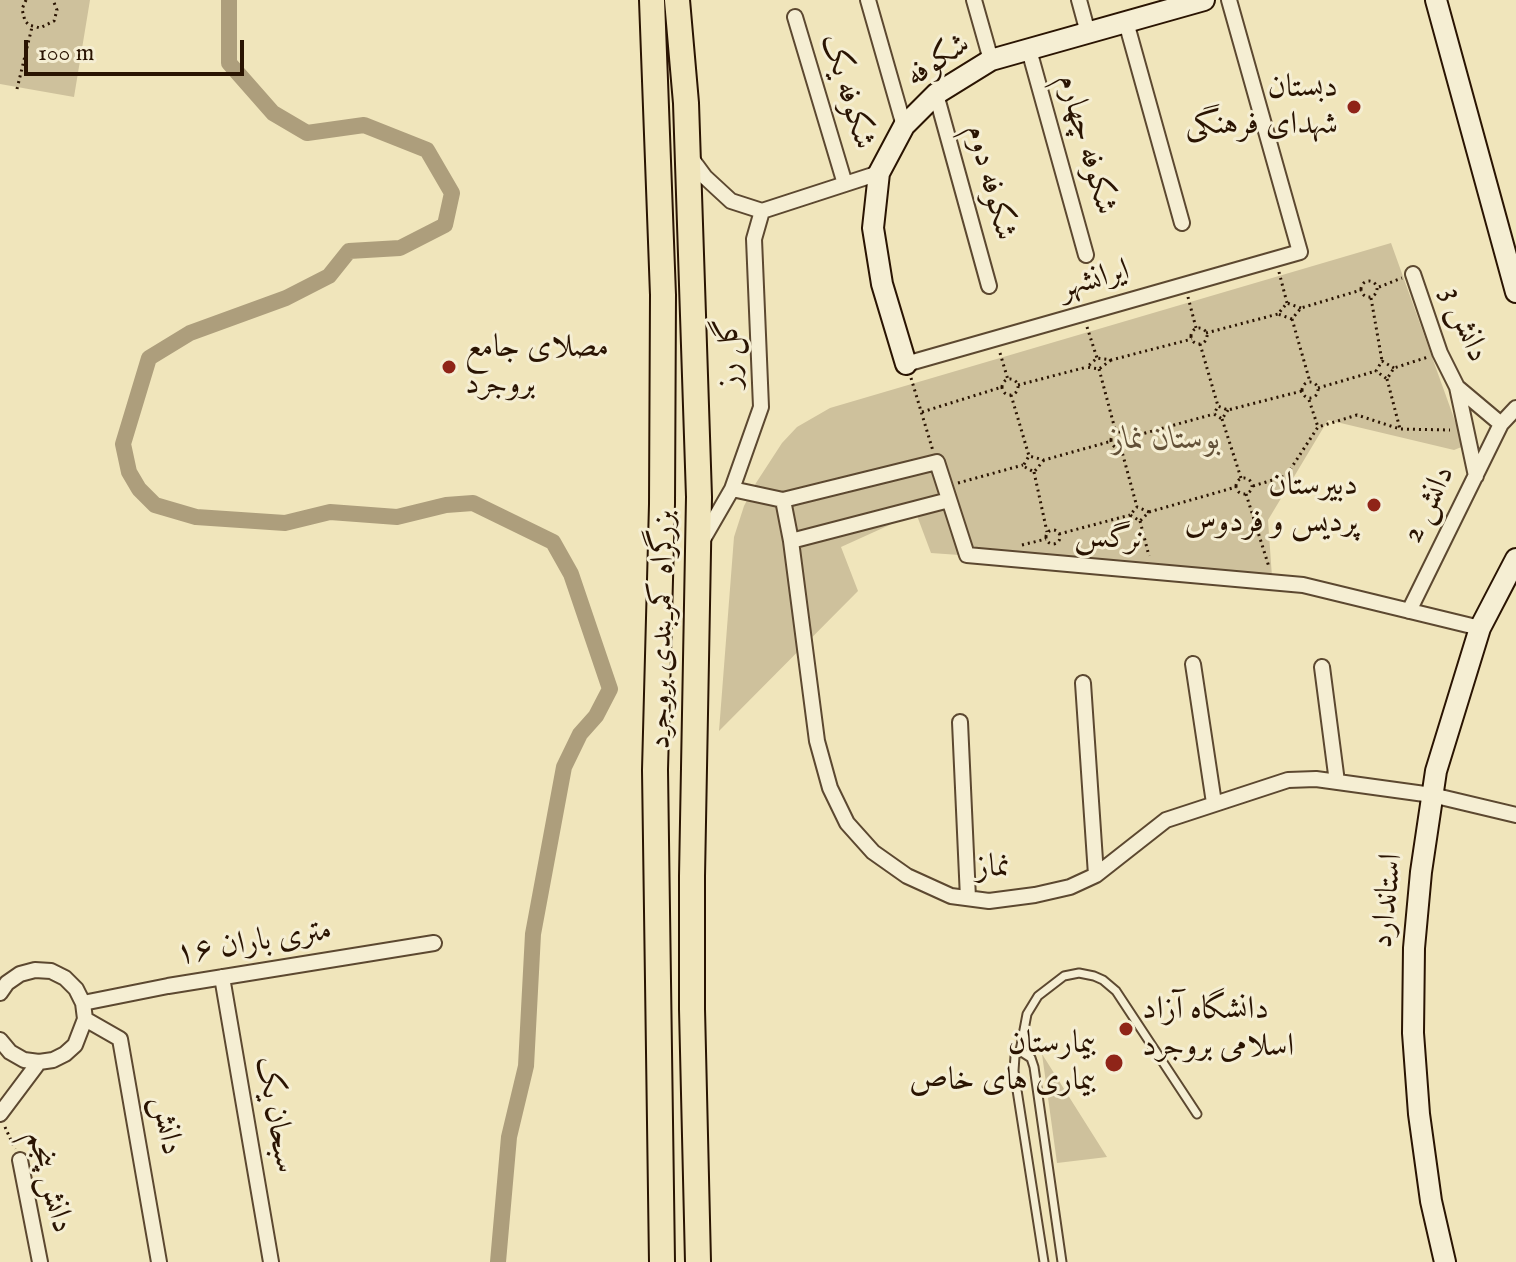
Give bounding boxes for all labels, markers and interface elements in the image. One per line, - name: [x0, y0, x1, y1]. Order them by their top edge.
- scale bar: [28, 24, 248, 74]
- street label: شکوفه: [899, 27, 979, 97]
- street label: شکوفه یک: [810, 30, 882, 154]
- text: 100 m: [38, 38, 94, 69]
- street label: شکوفه چهارم: [1047, 70, 1123, 220]
- place label: دبستان شهدای فرهنگی: [1185, 70, 1338, 145]
- marker: دبستان شهدای فرهنگی: [1345, 98, 1363, 116]
- street label: شکوفه دوم: [955, 121, 1023, 245]
- street label: ایرانشهر: [1056, 253, 1134, 309]
- street label: دانش 3: [1431, 282, 1495, 368]
- street label: گل رز: [711, 317, 751, 389]
- place label: مصلای جامع بروجرد: [465, 330, 609, 405]
- marker: مصلای جامع بروجرد: [440, 358, 458, 376]
- park label: بوستان نماز: [1111, 422, 1221, 460]
- street label: دانش 2: [1395, 460, 1465, 550]
- place label: دبیرستان پردیس و فردوس: [1185, 468, 1358, 543]
- marker: دبیرستان پردیس و فردوس: [1365, 496, 1383, 514]
- street label: بزرگراه کمربندی بروجرد: [643, 510, 685, 750]
- street label: نرگس: [1073, 518, 1145, 562]
- street label: نماز: [976, 850, 1010, 888]
- street label: استاندارد: [1365, 852, 1413, 950]
- street label: ۱۶ متری باران: [173, 913, 335, 975]
- place label: دانشگاه آزاد اسلامی بروجرد: [1142, 992, 1294, 1067]
- marker: دانشگاه آزاد اسلامی بروجرد: [1117, 1020, 1135, 1038]
- place label: بیمارستان بیماری های خاص: [909, 1026, 1096, 1101]
- marker: بیمارستان بیماری های خاص: [1103, 1052, 1125, 1074]
- street label: سبحان یک: [245, 1054, 303, 1176]
- street label: دانش: [141, 1094, 189, 1158]
- street label: دانش پنجم: [16, 1127, 80, 1237]

